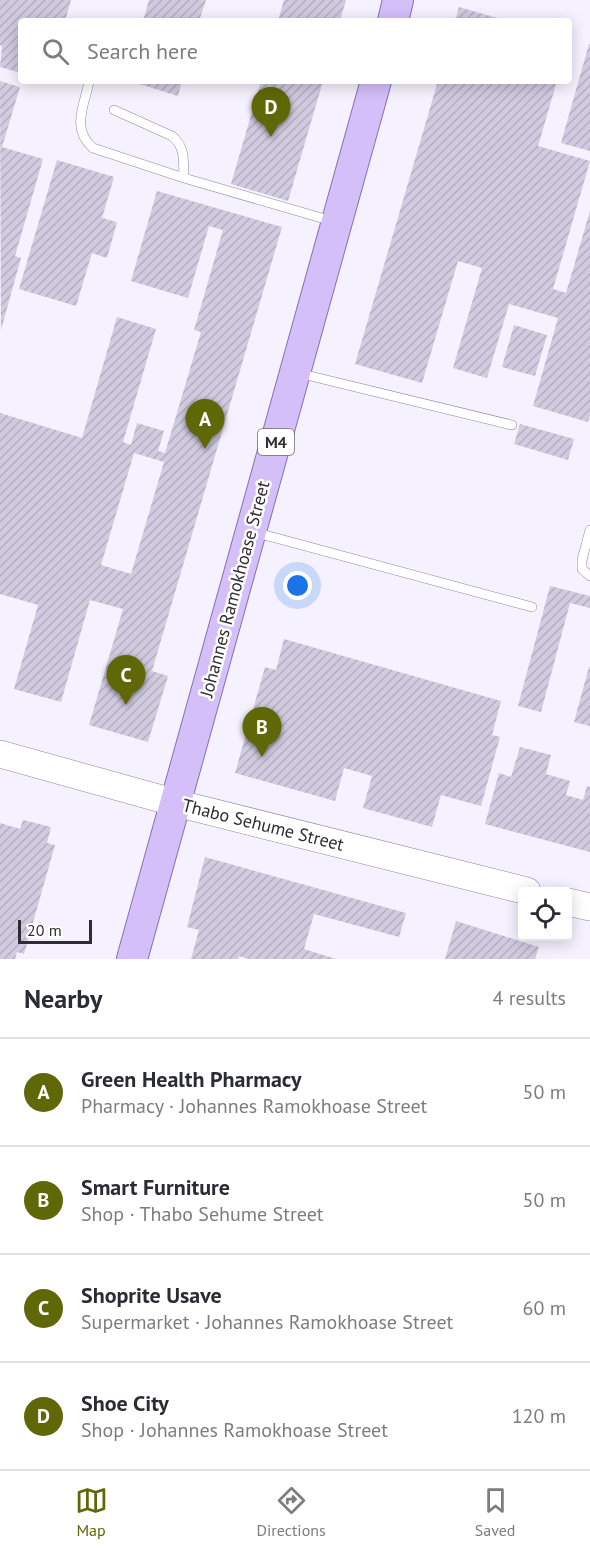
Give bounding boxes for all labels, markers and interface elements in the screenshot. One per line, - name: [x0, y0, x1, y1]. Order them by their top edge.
- search box: [18, 18, 572, 84]
- icon: search: [39, 35, 72, 68]
- text: Search here: [87, 37, 198, 65]
- pin: D: [252, 88, 290, 137]
- pin: A: [186, 400, 224, 449]
- road number: M4: [258, 429, 294, 455]
- street label: Johannes Ramokhoase Street: [194, 478, 275, 701]
- your location: [283, 571, 312, 600]
- pin: C: [106, 656, 146, 705]
- pin: B: [242, 708, 282, 757]
- street label: Thabo Sehume Street: [180, 793, 346, 856]
- map controls: [518, 887, 572, 941]
- button: locate: [518, 887, 572, 941]
- scale bar: [18, 917, 92, 944]
- text: 20 m: [27, 920, 62, 940]
- text: Nearby: [24, 982, 102, 1015]
- text: 4 results: [493, 985, 566, 1011]
- text: Green Health Pharmacy: [81, 1065, 302, 1093]
- text: A: [37, 1079, 50, 1105]
- text: 50 m: [523, 1079, 566, 1105]
- text: Pharmacy · Johannes Ramokhoase Street: [81, 1093, 427, 1119]
- text: Smart Furniture: [81, 1173, 230, 1201]
- text: B: [38, 1187, 49, 1213]
- text: 50 m: [523, 1187, 566, 1213]
- text: Shop · Thabo Sehume Street: [81, 1201, 324, 1227]
- text: Shoprite Usave: [81, 1281, 222, 1309]
- text: C: [38, 1295, 49, 1321]
- text: 60 m: [523, 1295, 566, 1321]
- text: Supermarket · Johannes Ramokhoase Street: [81, 1309, 453, 1335]
- text: Shoe City: [81, 1389, 169, 1417]
- text: D: [37, 1403, 50, 1429]
- text: 120 m: [512, 1403, 566, 1429]
- text: Shop · Johannes Ramokhoase Street: [81, 1417, 388, 1443]
- tab: Map: [75, 1484, 108, 1540]
- tab: Directions: [257, 1484, 326, 1540]
- tab: Saved: [475, 1484, 515, 1540]

